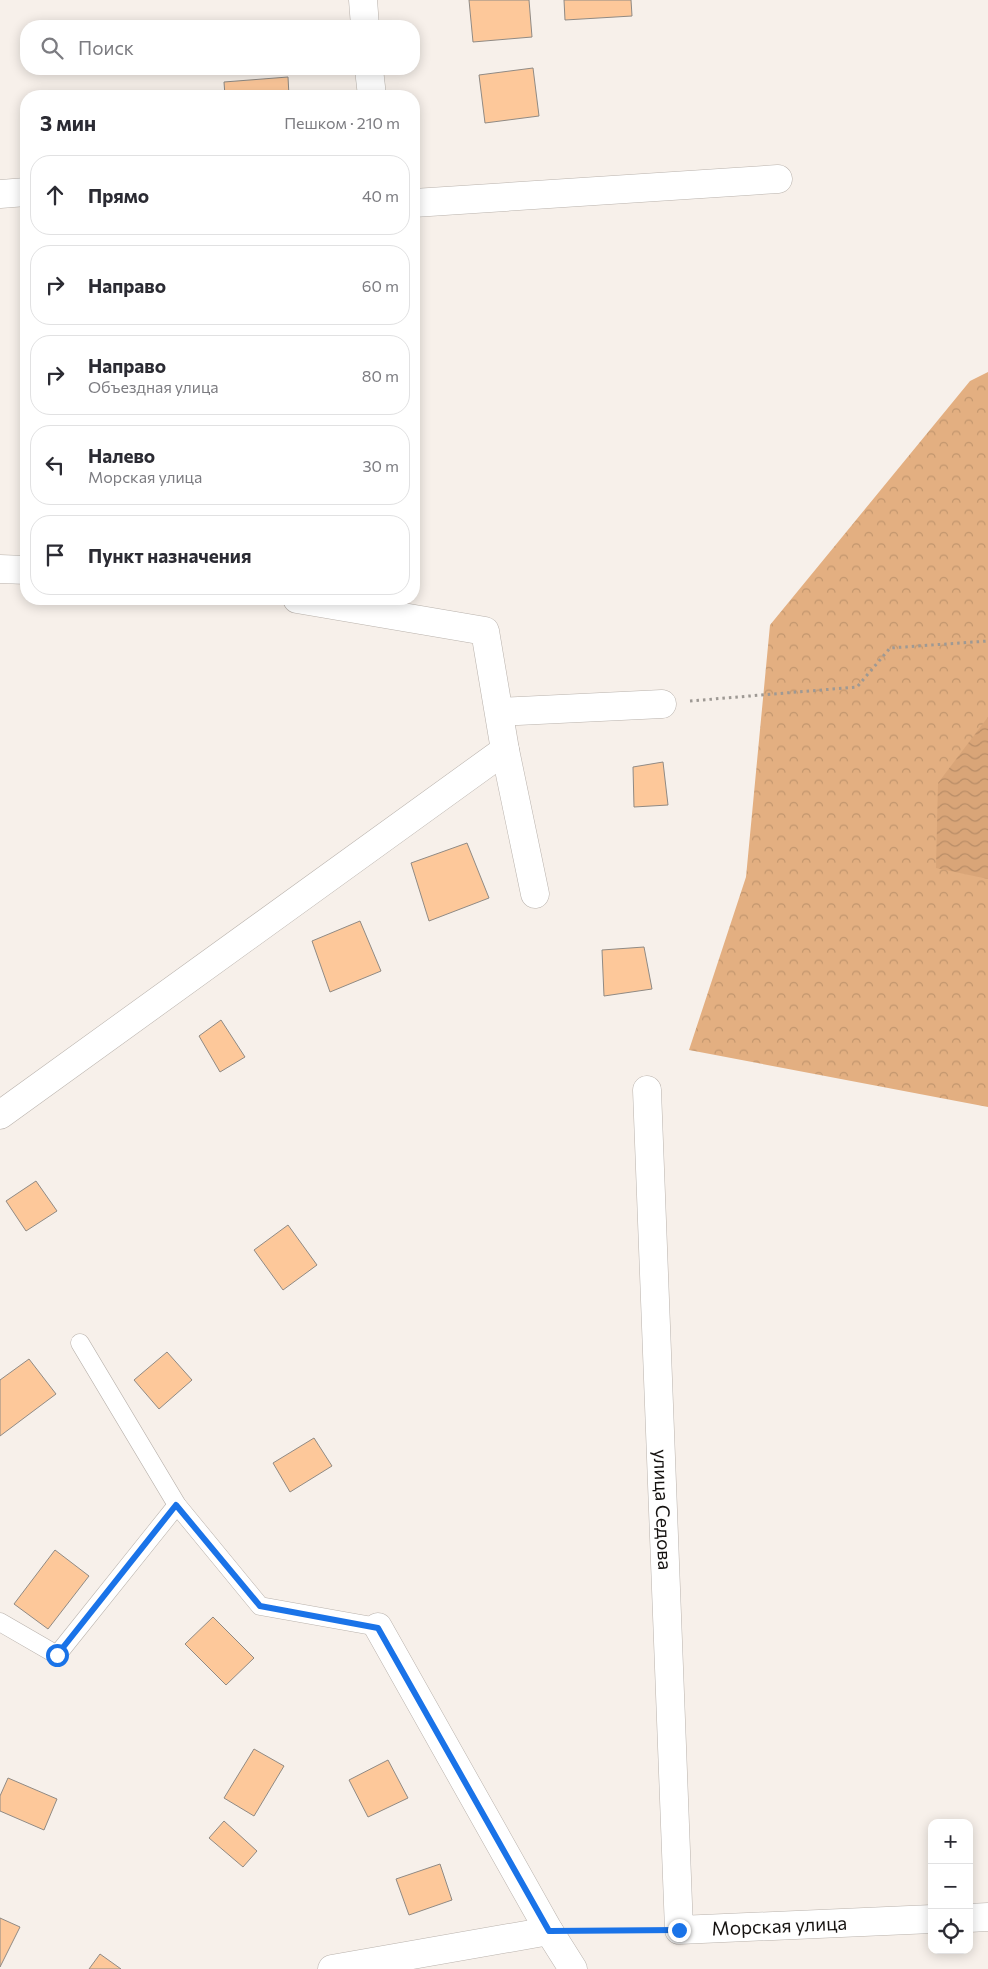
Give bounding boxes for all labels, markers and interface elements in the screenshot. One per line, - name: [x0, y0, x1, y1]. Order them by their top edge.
- search box: [20, 20, 420, 75]
- icon: search: [38, 34, 66, 62]
- text: Поиск: [78, 36, 134, 59]
- text: 3 мин: [40, 110, 96, 135]
- text: Пешком · 210 m: [284, 113, 400, 132]
- icon: ahead: [41, 181, 69, 209]
- text: Прямо: [88, 184, 149, 207]
- text: 40 m: [362, 186, 399, 205]
- icon: right: [41, 271, 69, 299]
- text: Направо: [88, 274, 166, 297]
- text: 60 m: [362, 276, 399, 295]
- text: Направо: [88, 354, 166, 377]
- icon: right: [41, 361, 69, 389]
- text: 80 m: [362, 366, 399, 385]
- text: Объездная улица: [88, 377, 219, 396]
- text: Налево: [88, 444, 155, 467]
- icon: left: [41, 451, 69, 479]
- text: 30 m: [362, 456, 399, 475]
- text: Морская улица: [88, 467, 202, 486]
- icon: arrive: [41, 541, 69, 569]
- text: Пункт назначения: [88, 544, 251, 567]
- street label: улица Седова: [650, 1449, 677, 1571]
- route start: [46, 1644, 69, 1667]
- map controls: [928, 1819, 973, 1954]
- button: +: [928, 1819, 973, 1864]
- button: −: [928, 1864, 973, 1909]
- button: locate: [928, 1909, 973, 1954]
- street label: Морская улица: [711, 1911, 848, 1940]
- route end: [668, 1919, 691, 1942]

